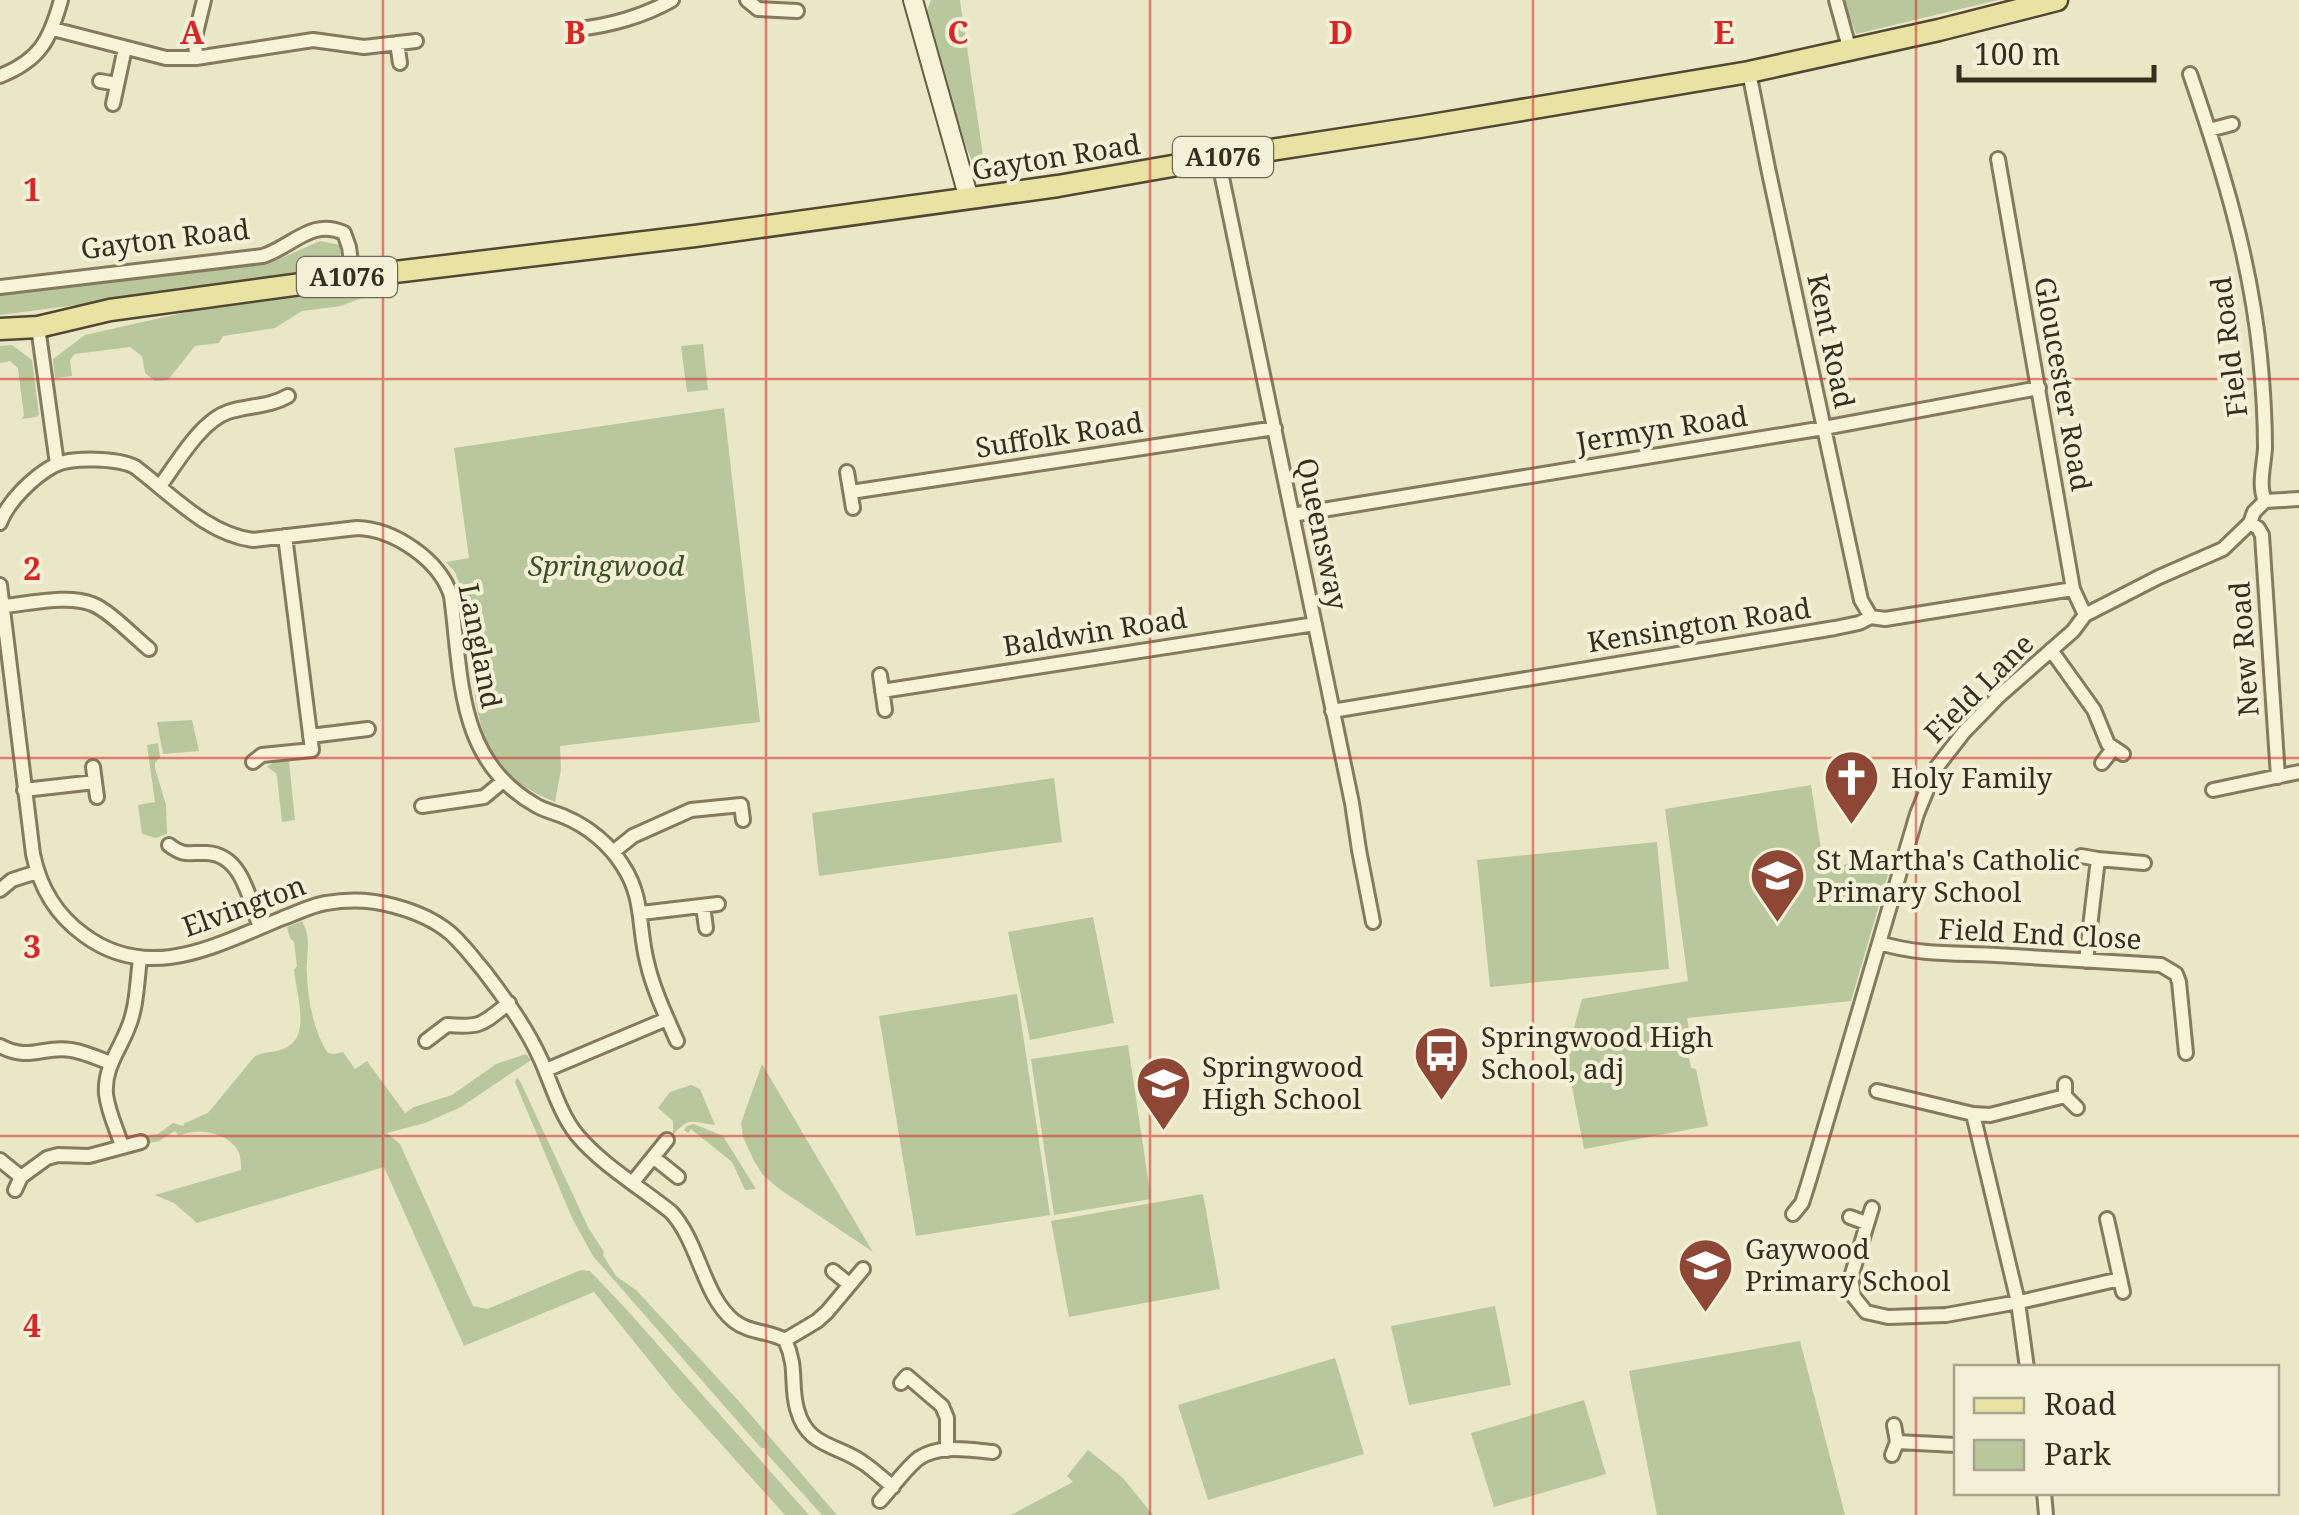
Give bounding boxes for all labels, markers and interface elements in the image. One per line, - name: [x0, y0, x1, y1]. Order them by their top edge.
- text: A: [180, 10, 205, 53]
- text: B: [564, 10, 586, 53]
- text: C: [947, 10, 969, 53]
- text: D: [1329, 10, 1353, 53]
- text: E: [1714, 10, 1734, 53]
- scale bar: [1959, 20, 2154, 82]
- text: 100 m: [1974, 33, 2060, 74]
- street label: Gayton Road: [969, 124, 1143, 188]
- road number: A1076: [1173, 137, 1273, 177]
- text: 1: [23, 167, 41, 210]
- street label: Gayton Road: [78, 209, 251, 267]
- road number: A1076: [297, 257, 397, 297]
- street label: Kent Road: [1799, 270, 1865, 412]
- street label: Gloucester Road: [2026, 274, 2102, 494]
- street label: Field Road: [2201, 275, 2255, 419]
- street label: Jermyn Road: [1573, 396, 1750, 460]
- street label: Suffolk Road: [972, 402, 1145, 466]
- street label: Queensway: [1288, 454, 1358, 613]
- text: 2: [23, 546, 41, 589]
- park label: Springwood: [528, 546, 685, 584]
- street label: Langland: [450, 580, 512, 711]
- street label: New Road: [2219, 580, 2267, 718]
- street label: Kensington Road: [1584, 588, 1813, 660]
- street label: Baldwin Road: [1000, 598, 1190, 664]
- street label: Field Lane: [1915, 624, 2041, 750]
- church icon: Holy Family: [1822, 748, 1882, 827]
- place label: Holy Family: [1891, 758, 2052, 796]
- place label: St Martha's Catholic Primary School: [1816, 840, 2080, 910]
- school or university icon: St Martha's Catholic Primary School: [1747, 846, 1807, 925]
- street label: Elvington: [177, 865, 311, 945]
- street label: Field End Close: [1938, 909, 2143, 957]
- text: 3: [23, 924, 41, 967]
- place label: Springwood High School, adj: [1481, 1017, 1714, 1087]
- bus stop icon: Springwood High School, adj: [1412, 1023, 1472, 1102]
- place label: Springwood High School: [1202, 1047, 1363, 1117]
- school or university icon: Springwood High School: [1133, 1053, 1193, 1132]
- place label: Gaywood Primary School: [1745, 1229, 1951, 1299]
- school or university icon: Gaywood Primary School: [1676, 1235, 1736, 1314]
- text: 4: [23, 1303, 41, 1346]
- legend: [1954, 1365, 2279, 1495]
- text: Road: [2044, 1383, 2116, 1424]
- text: Park: [2044, 1433, 2111, 1474]

